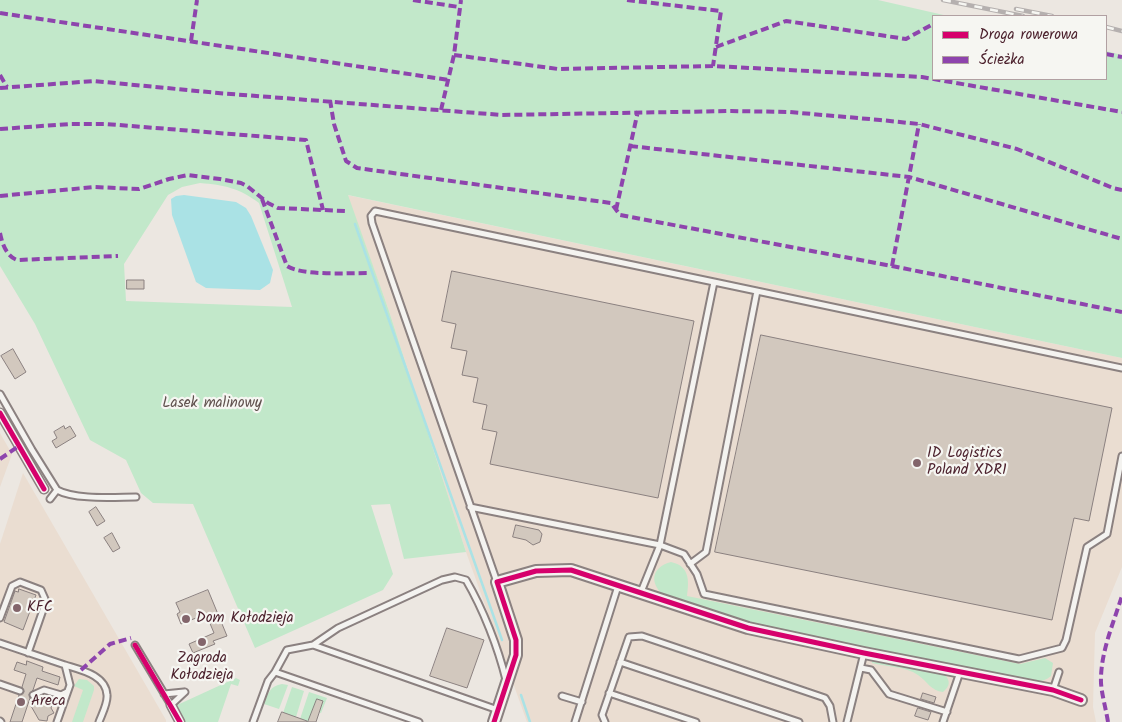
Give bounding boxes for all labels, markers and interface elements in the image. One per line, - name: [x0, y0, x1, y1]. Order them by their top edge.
- legend: [932, 15, 1107, 80]
- text: Droga rowerowa: [979, 23, 1078, 47]
- text: Ścieżka: [979, 48, 1024, 72]
- park label: Lasek malinowy: [162, 395, 262, 413]
- place label: ID Logistics Poland XDR1: [927, 445, 1007, 480]
- marker: ID Logistics Poland XDR1: [911, 457, 923, 469]
- place label: KFC: [27, 599, 53, 617]
- marker: KFC: [11, 602, 23, 614]
- place label: Dom Kołodzieja: [196, 610, 294, 628]
- marker: Dom Kołodzieja: [180, 613, 192, 625]
- marker: Zagroda Kołodzieja: [196, 636, 208, 648]
- place label: Zagroda Kołodzieja: [170, 650, 234, 685]
- place label: Areca: [31, 693, 66, 711]
- marker: Areca: [15, 696, 27, 708]

